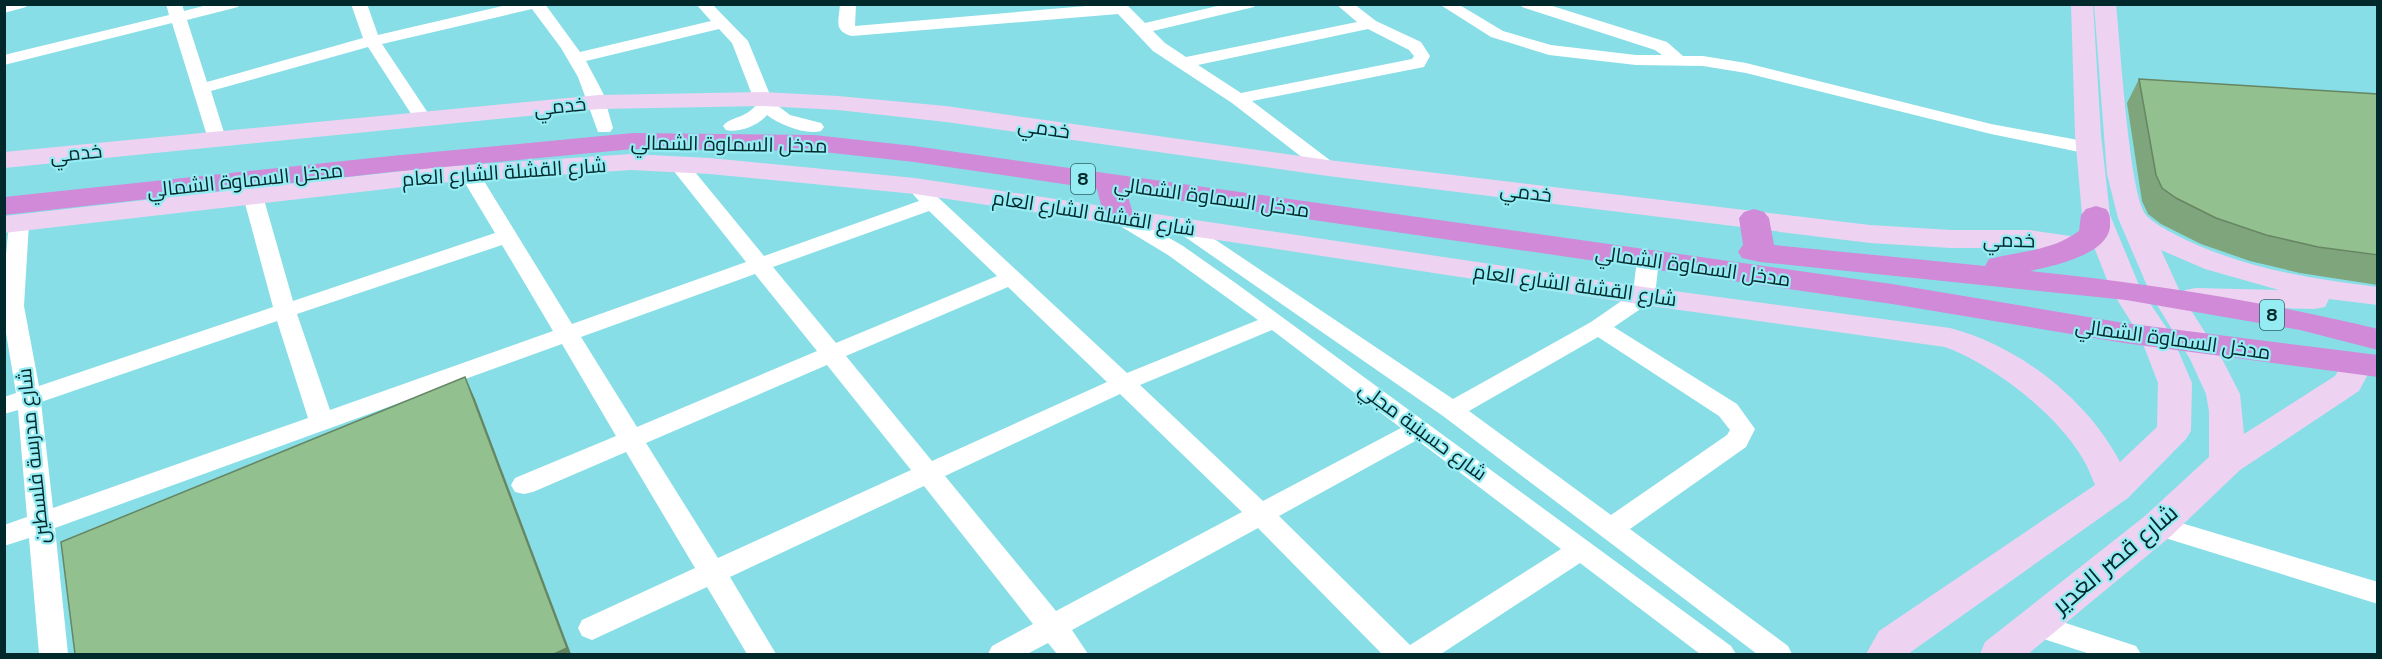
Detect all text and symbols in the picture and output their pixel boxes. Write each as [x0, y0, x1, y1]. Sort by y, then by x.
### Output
street label: خدمي [533, 90, 588, 125]
street label: خدمي [1016, 111, 1072, 147]
street label: مدخل السماوة الشمالي [630, 129, 828, 162]
street label: خدمي [49, 137, 104, 172]
street label: شارع القشلة الشارع العام [401, 152, 607, 193]
street label: مدخل السماوة الشمالي [146, 157, 345, 206]
road number: 8 [1071, 164, 1095, 194]
street label: مدخل السماوة الشمالي [1112, 170, 1311, 227]
street label: خدمي [1498, 176, 1554, 211]
street label: شارع القشلة الشارع العام [991, 184, 1197, 243]
street label: خدمي [1983, 227, 2035, 256]
street label: مدخل السماوة الشمالي [1593, 239, 1792, 296]
street label: شارع القشلة الشارع العام [1472, 258, 1678, 313]
road number: 8 [2260, 300, 2284, 330]
street label: مدخل السماوة الشمالي [2073, 312, 2272, 369]
street label: شارع مدرسة فلسطين [11, 367, 56, 545]
street label: شارع حسينية مجلي [1352, 376, 1492, 489]
street label: شارع قصر الغدير [2044, 497, 2185, 622]

